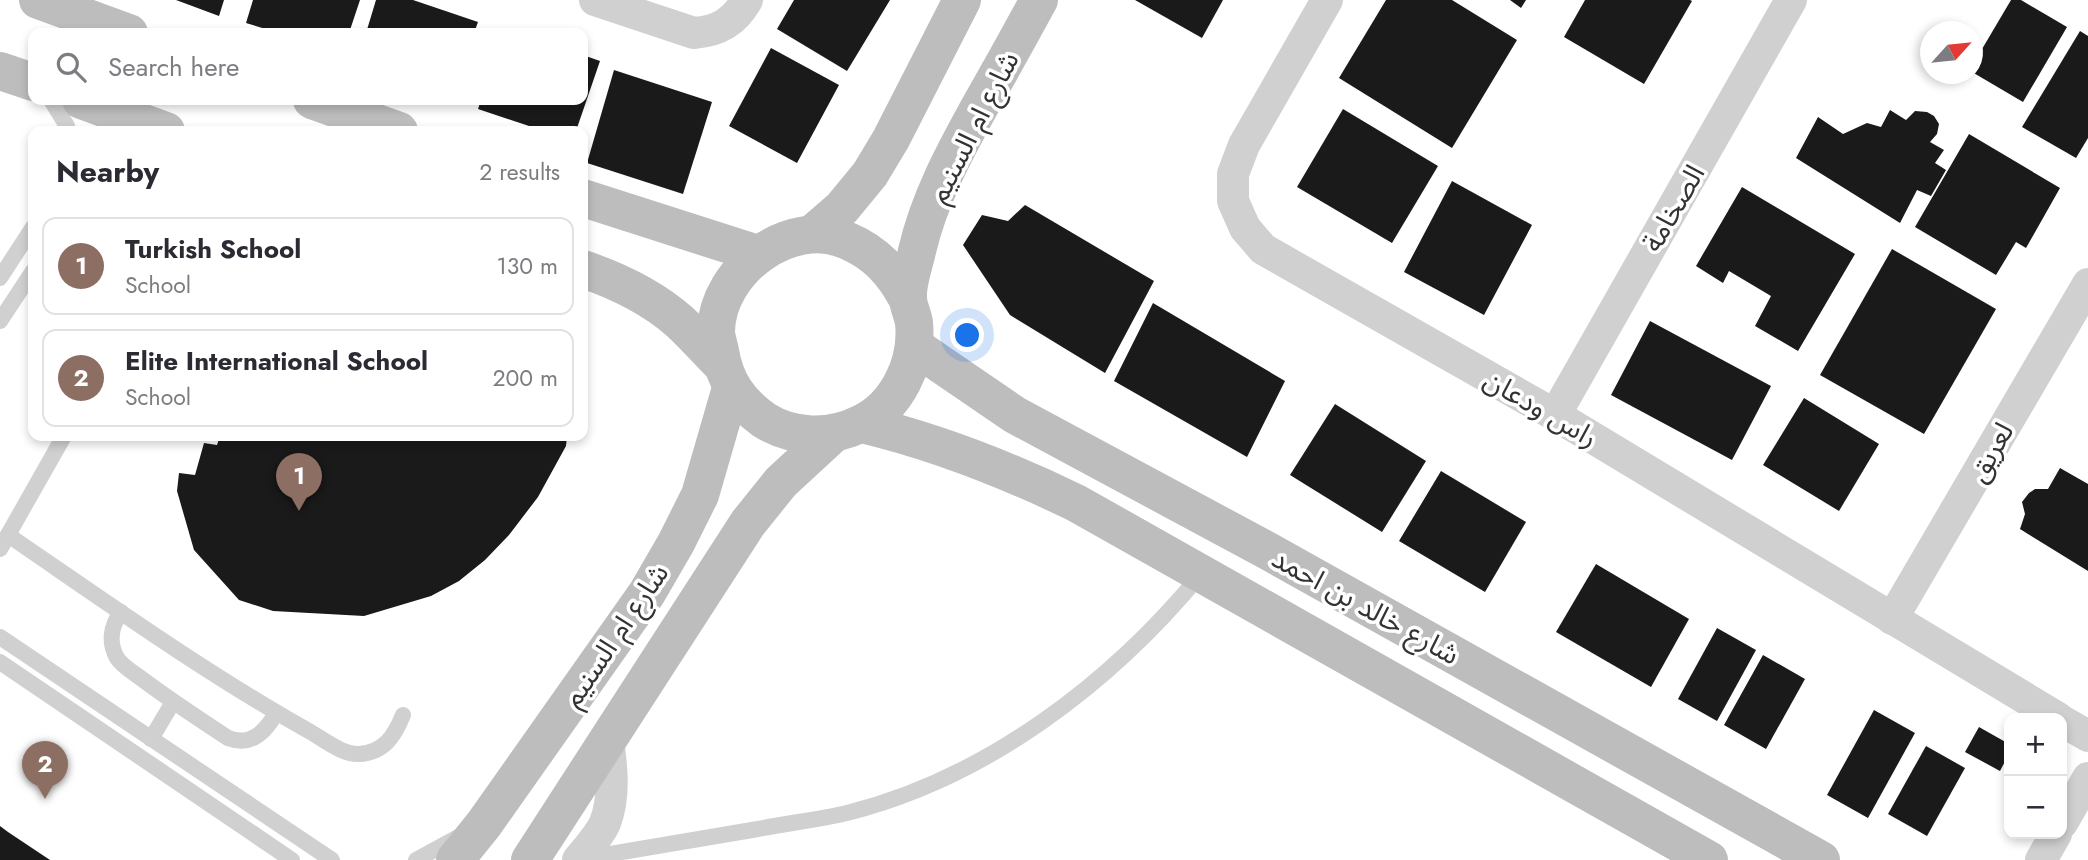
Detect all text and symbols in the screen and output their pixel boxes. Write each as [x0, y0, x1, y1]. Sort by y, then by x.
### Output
north arrow [1920, 21, 1983, 84]
search box [28, 28, 588, 105]
street label: شارع ام السنيم [918, 44, 1030, 211]
icon: search [52, 48, 90, 86]
text: Search here [108, 48, 240, 86]
text: Nearby [56, 150, 159, 193]
text: 2 results [479, 155, 560, 189]
street label: الصخامة [1632, 157, 1715, 260]
text: Turkish School [125, 230, 301, 268]
text: 1 [75, 249, 87, 283]
text: 130 m [496, 249, 558, 283]
text: School [125, 268, 191, 302]
your location [950, 318, 984, 352]
text: Elite International School [125, 342, 428, 380]
street label: راس ودعان [1476, 359, 1605, 458]
text: 2 [73, 361, 89, 395]
text: 200 m [492, 361, 558, 395]
text: School [125, 380, 191, 414]
street label: لعريق [1957, 415, 2024, 490]
pin: 1 [276, 453, 322, 511]
street label: شارع خالد بن احمد [1265, 538, 1467, 675]
street label: شارع ام السنيم [552, 555, 679, 716]
map controls [2004, 713, 2067, 839]
button: + [2004, 713, 2067, 776]
pin: 2 [22, 741, 68, 799]
button: − [2004, 776, 2067, 839]

